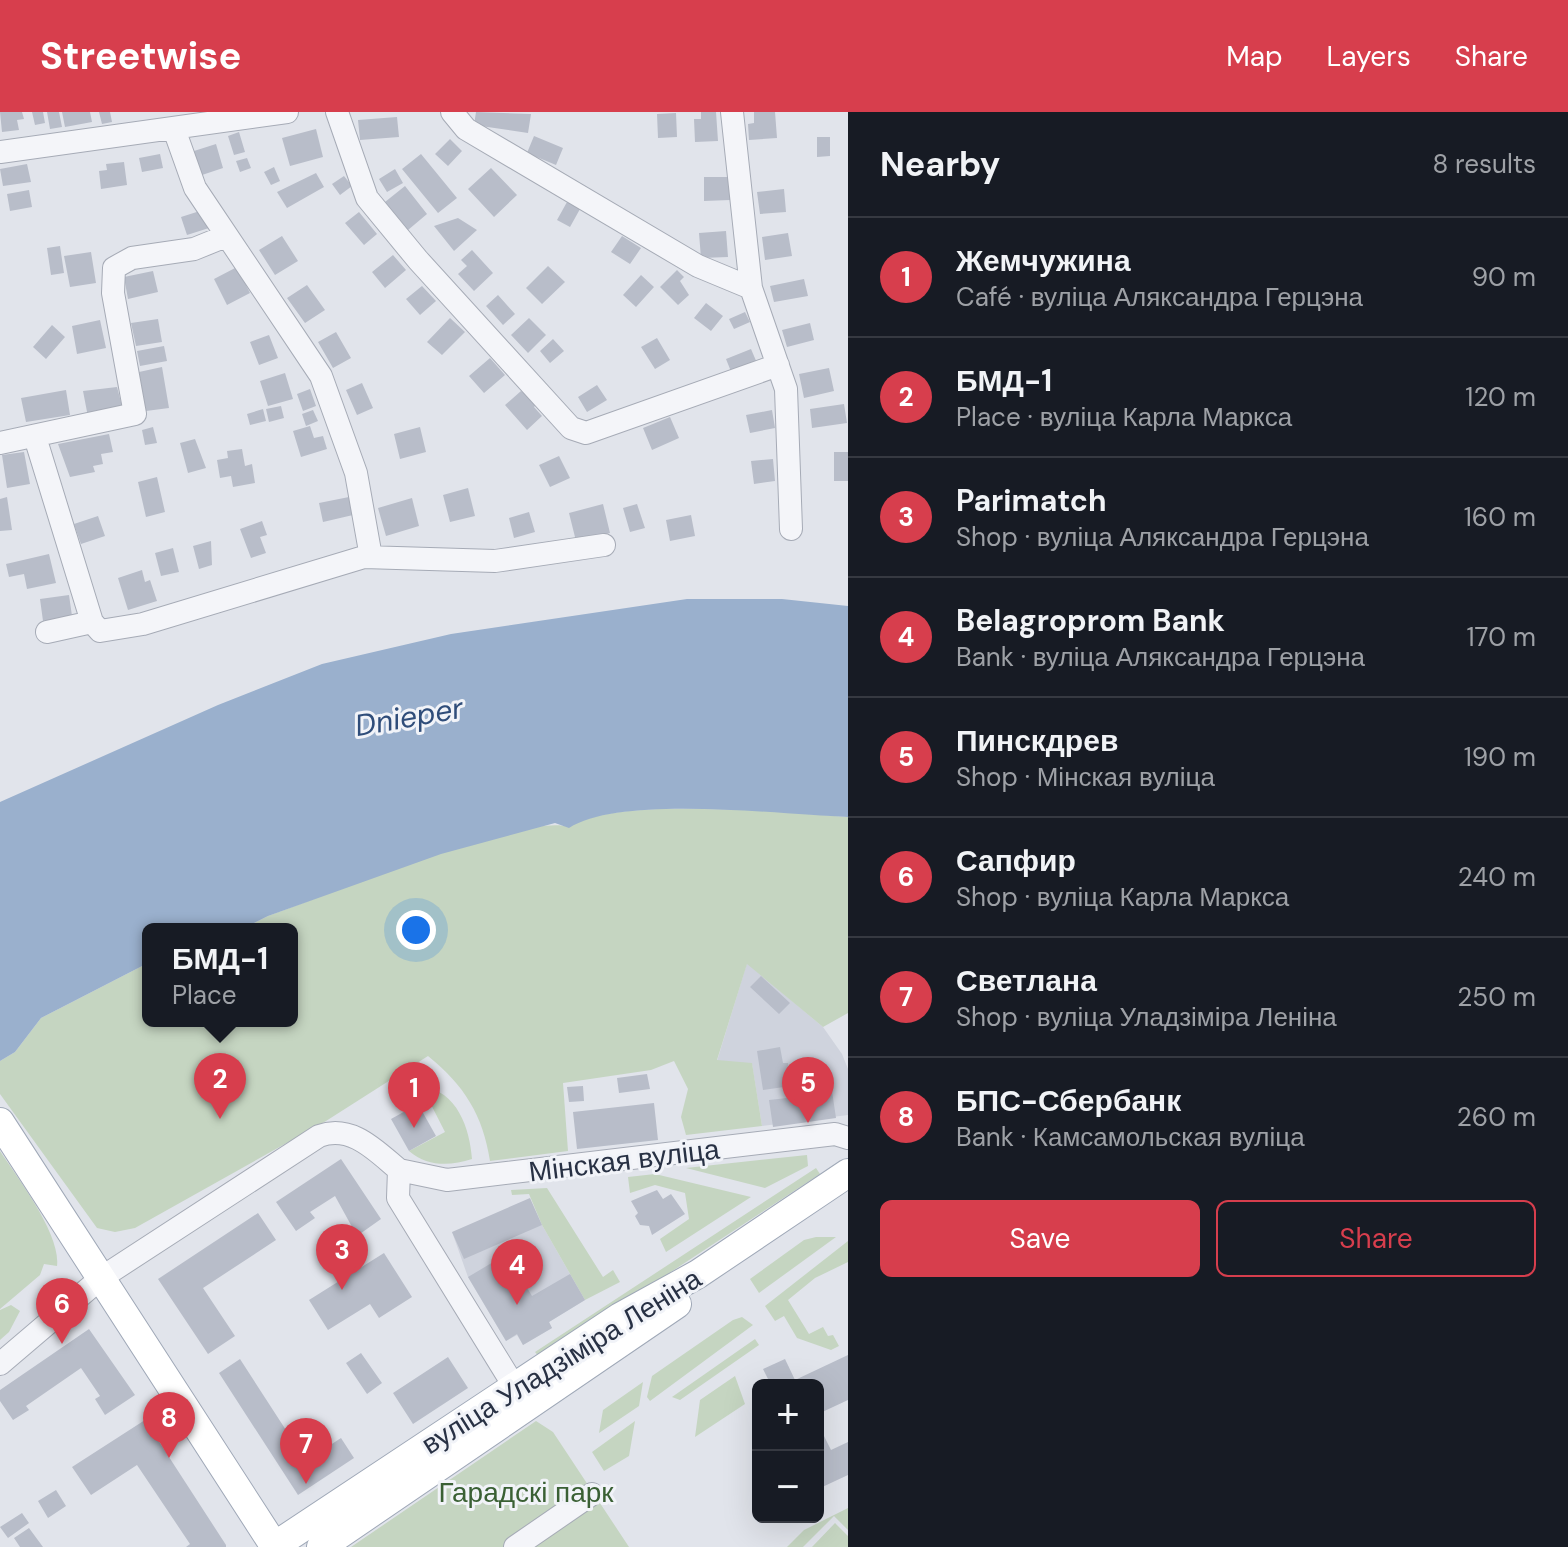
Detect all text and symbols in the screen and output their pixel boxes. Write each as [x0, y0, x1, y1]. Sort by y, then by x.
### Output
text: Streetwise [40, 31, 241, 81]
text: Map [1226, 38, 1283, 75]
text: Layers [1327, 38, 1411, 75]
text: Share [1455, 38, 1528, 75]
text: Nearby [880, 142, 1000, 187]
text: 8 results [1432, 147, 1536, 181]
text: Жемчужина [956, 241, 1131, 280]
text: 1 [901, 260, 911, 294]
text: 90 m [1472, 260, 1536, 294]
text: Café · вуліца Аляксандра Герцэна [956, 280, 1363, 314]
text: БМД-1 [956, 361, 1052, 400]
text: 2 [898, 380, 914, 414]
text: 120 m [1465, 380, 1536, 414]
text: Place · вуліца Карла Маркса [956, 400, 1292, 434]
text: Parimatch [956, 481, 1107, 520]
text: 3 [898, 500, 914, 534]
text: 160 m [1464, 500, 1536, 534]
text: Shop · вуліца Аляксандра Герцэна [956, 520, 1369, 554]
text: Belagroprom Bank [956, 601, 1225, 640]
text: 4 [898, 620, 914, 654]
text: 170 m [1467, 620, 1536, 654]
text: Bank · вуліца Аляксандра Герцэна [956, 640, 1365, 674]
water label: Dnieper [352, 688, 467, 745]
text: Пинскдрев [956, 721, 1118, 760]
text: 5 [898, 740, 914, 774]
text: 190 m [1464, 740, 1536, 774]
text: Shop · Мінская вуліца [956, 760, 1215, 794]
text: Сапфир [956, 841, 1076, 880]
text: 6 [898, 860, 914, 894]
text: 240 m [1458, 860, 1536, 894]
text: Shop · вуліца Карла Маркса [956, 880, 1289, 914]
your location [396, 910, 436, 950]
popup [142, 923, 298, 1027]
text: БМД-1 [172, 939, 268, 978]
text: Светлана [956, 961, 1097, 1000]
text: Place [172, 978, 237, 1012]
text: 7 [899, 980, 913, 1014]
text: 250 m [1457, 980, 1536, 1014]
text: Shop · вуліца Уладзіміра Леніна [956, 1000, 1337, 1034]
pin: 2 [194, 1053, 246, 1119]
pin: 5 [782, 1057, 834, 1123]
pin: 1 [388, 1062, 440, 1128]
text: БПС-Сбербанк [956, 1081, 1181, 1120]
text: 8 [898, 1100, 914, 1134]
text: 260 m [1457, 1100, 1536, 1134]
text: Bank · Камсамольская вуліца [956, 1120, 1305, 1154]
street label: Мінская вуліца [527, 1130, 722, 1191]
button: Save [880, 1200, 1200, 1277]
button: Share [1216, 1200, 1536, 1277]
pin: 3 [316, 1224, 368, 1290]
pin: 4 [491, 1239, 543, 1305]
street label: вуліца Уладзіміра Леніна [414, 1260, 708, 1463]
pin: 6 [36, 1278, 88, 1344]
map controls [752, 1379, 824, 1523]
button: + [752, 1379, 824, 1451]
pin: 8 [143, 1392, 195, 1458]
pin: 7 [280, 1418, 332, 1484]
button: − [752, 1451, 824, 1523]
park label: Гарадскі парк [438, 1474, 614, 1511]

